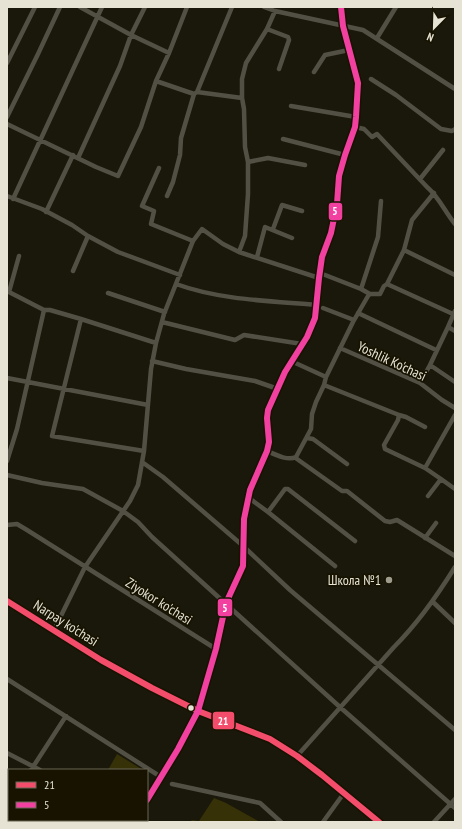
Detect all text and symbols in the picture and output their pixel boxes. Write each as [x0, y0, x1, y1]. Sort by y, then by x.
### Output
north arrow [414, 8, 454, 48]
text: N [425, 30, 436, 45]
line badge: 5 [328, 202, 343, 221]
text: 5 [332, 204, 338, 218]
street label: Yoshlik Ko'chasi [355, 337, 429, 385]
place label: Школа №1 [328, 571, 381, 589]
street label: Ziyokor ko'chasi [122, 573, 196, 629]
marker: Школа №1 [384, 575, 394, 585]
street label: Narpay ko'chasi [30, 596, 102, 650]
line badge: 5 [217, 598, 233, 617]
text: 5 [222, 601, 228, 615]
unlabelled marker [186, 703, 196, 713]
line badge: 21 [212, 711, 235, 730]
text: 21 [218, 714, 228, 728]
legend [8, 769, 148, 821]
text: 21 [44, 777, 55, 792]
text: 5 [44, 797, 49, 812]

